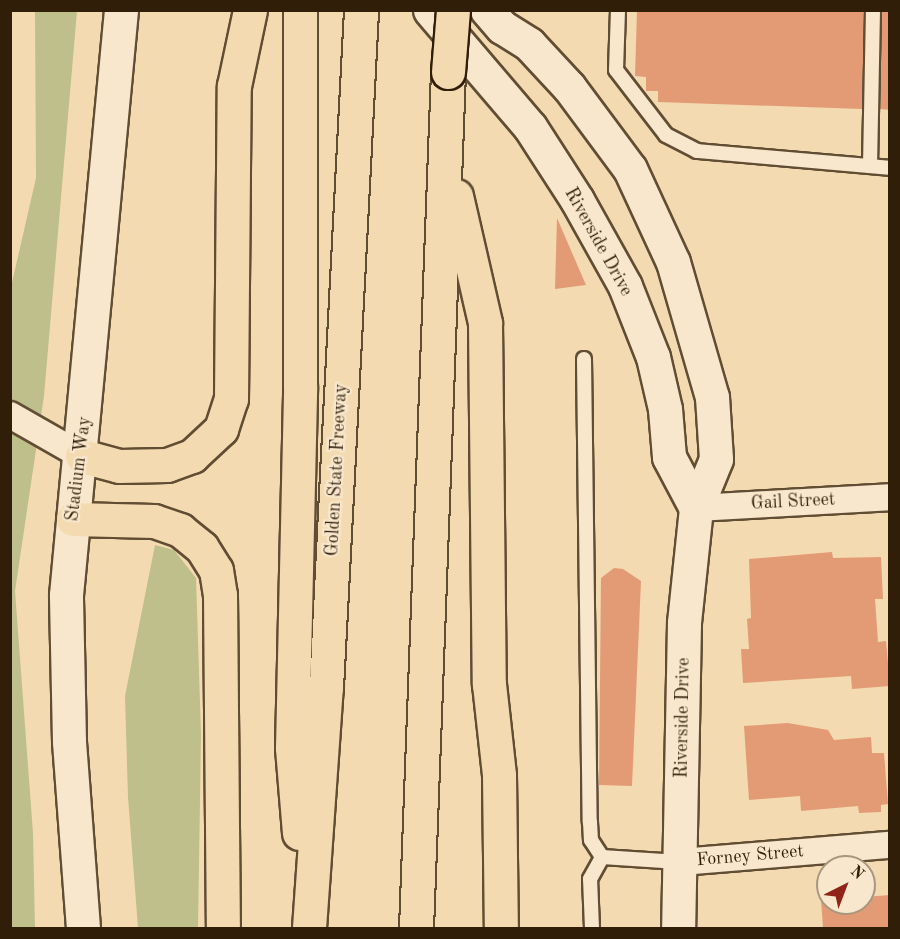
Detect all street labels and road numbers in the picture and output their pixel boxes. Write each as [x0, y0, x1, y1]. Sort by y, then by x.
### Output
street label: Riverside Drive [559, 184, 637, 300]
street label: Golden State Freeway [322, 383, 352, 557]
street label: Stadium Way [62, 415, 96, 523]
street label: Gail Street [750, 489, 836, 515]
street label: Riverside Drive [671, 657, 695, 779]
street label: Forney Street [696, 841, 804, 871]

